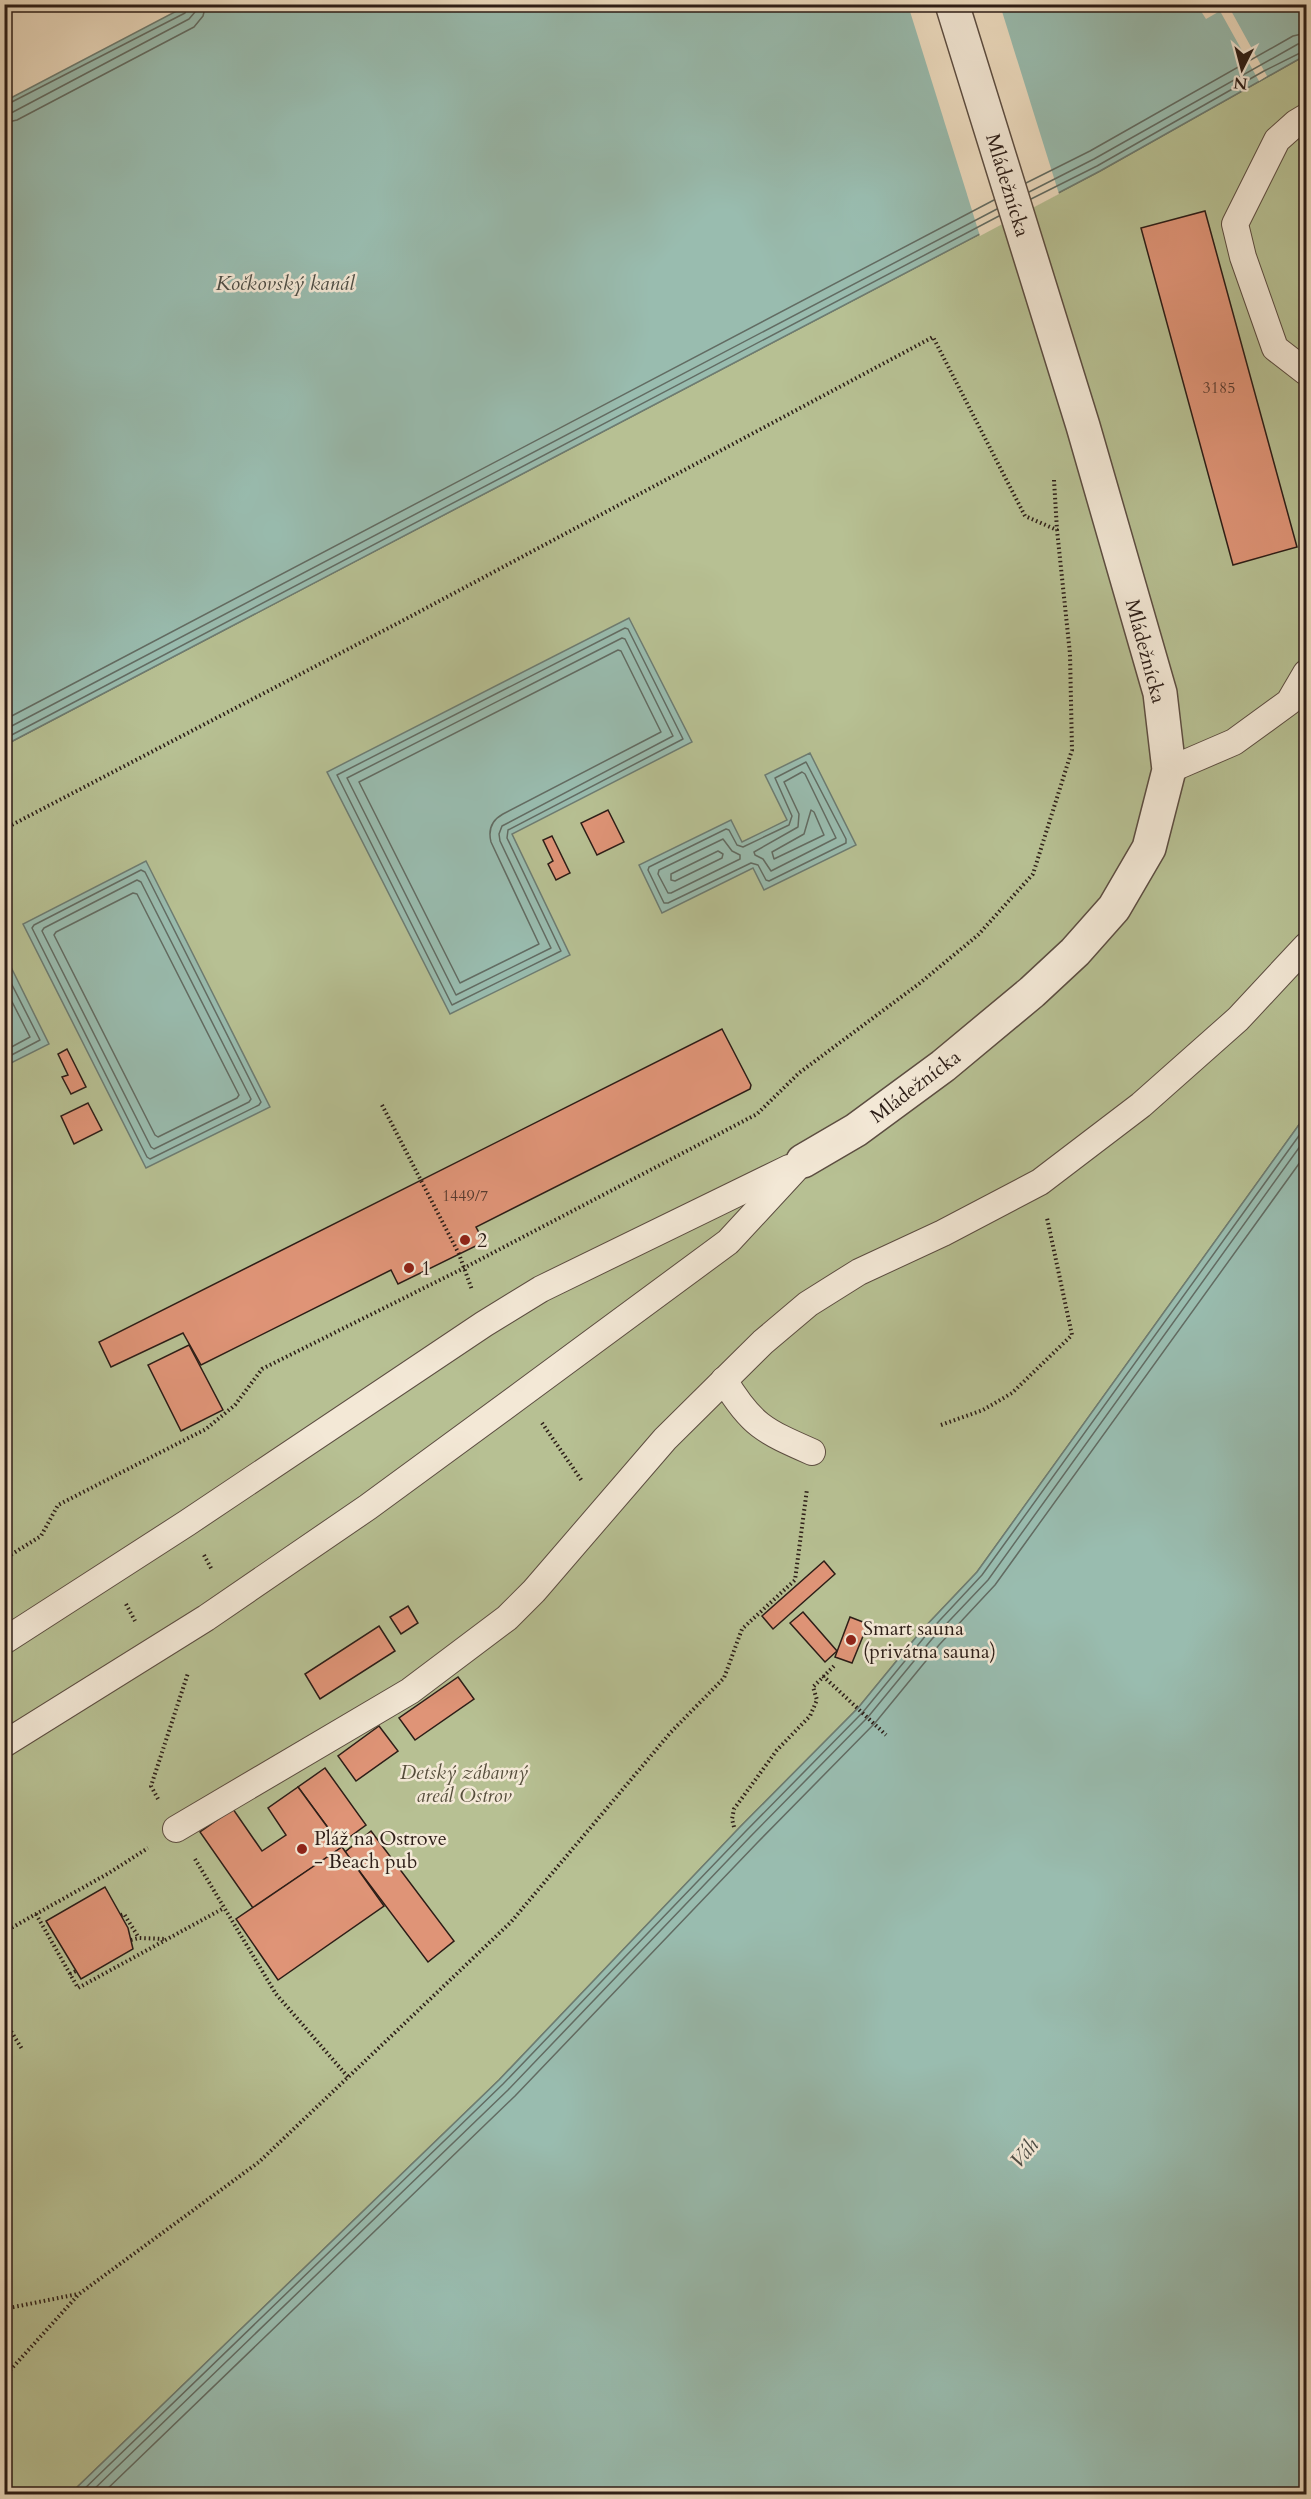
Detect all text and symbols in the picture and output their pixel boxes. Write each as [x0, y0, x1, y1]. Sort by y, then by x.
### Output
north arrow [1212, 39, 1272, 99]
text: N [1232, 71, 1249, 95]
street label: Mládežnícka [979, 130, 1036, 240]
water label: Kočkovský kanál [215, 269, 356, 298]
house number: 3185 [1203, 377, 1235, 399]
street label: Mládežnícka [1119, 596, 1172, 706]
street label: Mládežnícka [865, 1043, 966, 1129]
house number: 1449/7 [442, 1185, 488, 1207]
place label: 2 [477, 1227, 487, 1254]
marker: 2 [458, 1233, 472, 1247]
place label: 1 [421, 1255, 431, 1282]
marker: 1 [402, 1261, 416, 1275]
place label: Smart sauna (privátna sauna) [863, 1615, 996, 1665]
marker: Smart sauna (privátna sauna) [844, 1633, 858, 1647]
park label: Detský zábavný areál Ostrov [400, 1759, 529, 1809]
place label: Pláž na Ostrove - Beach pub [314, 1825, 447, 1875]
marker: Pláž na Ostrove - Beach pub [295, 1842, 309, 1856]
water label: Váh [1003, 2132, 1046, 2175]

